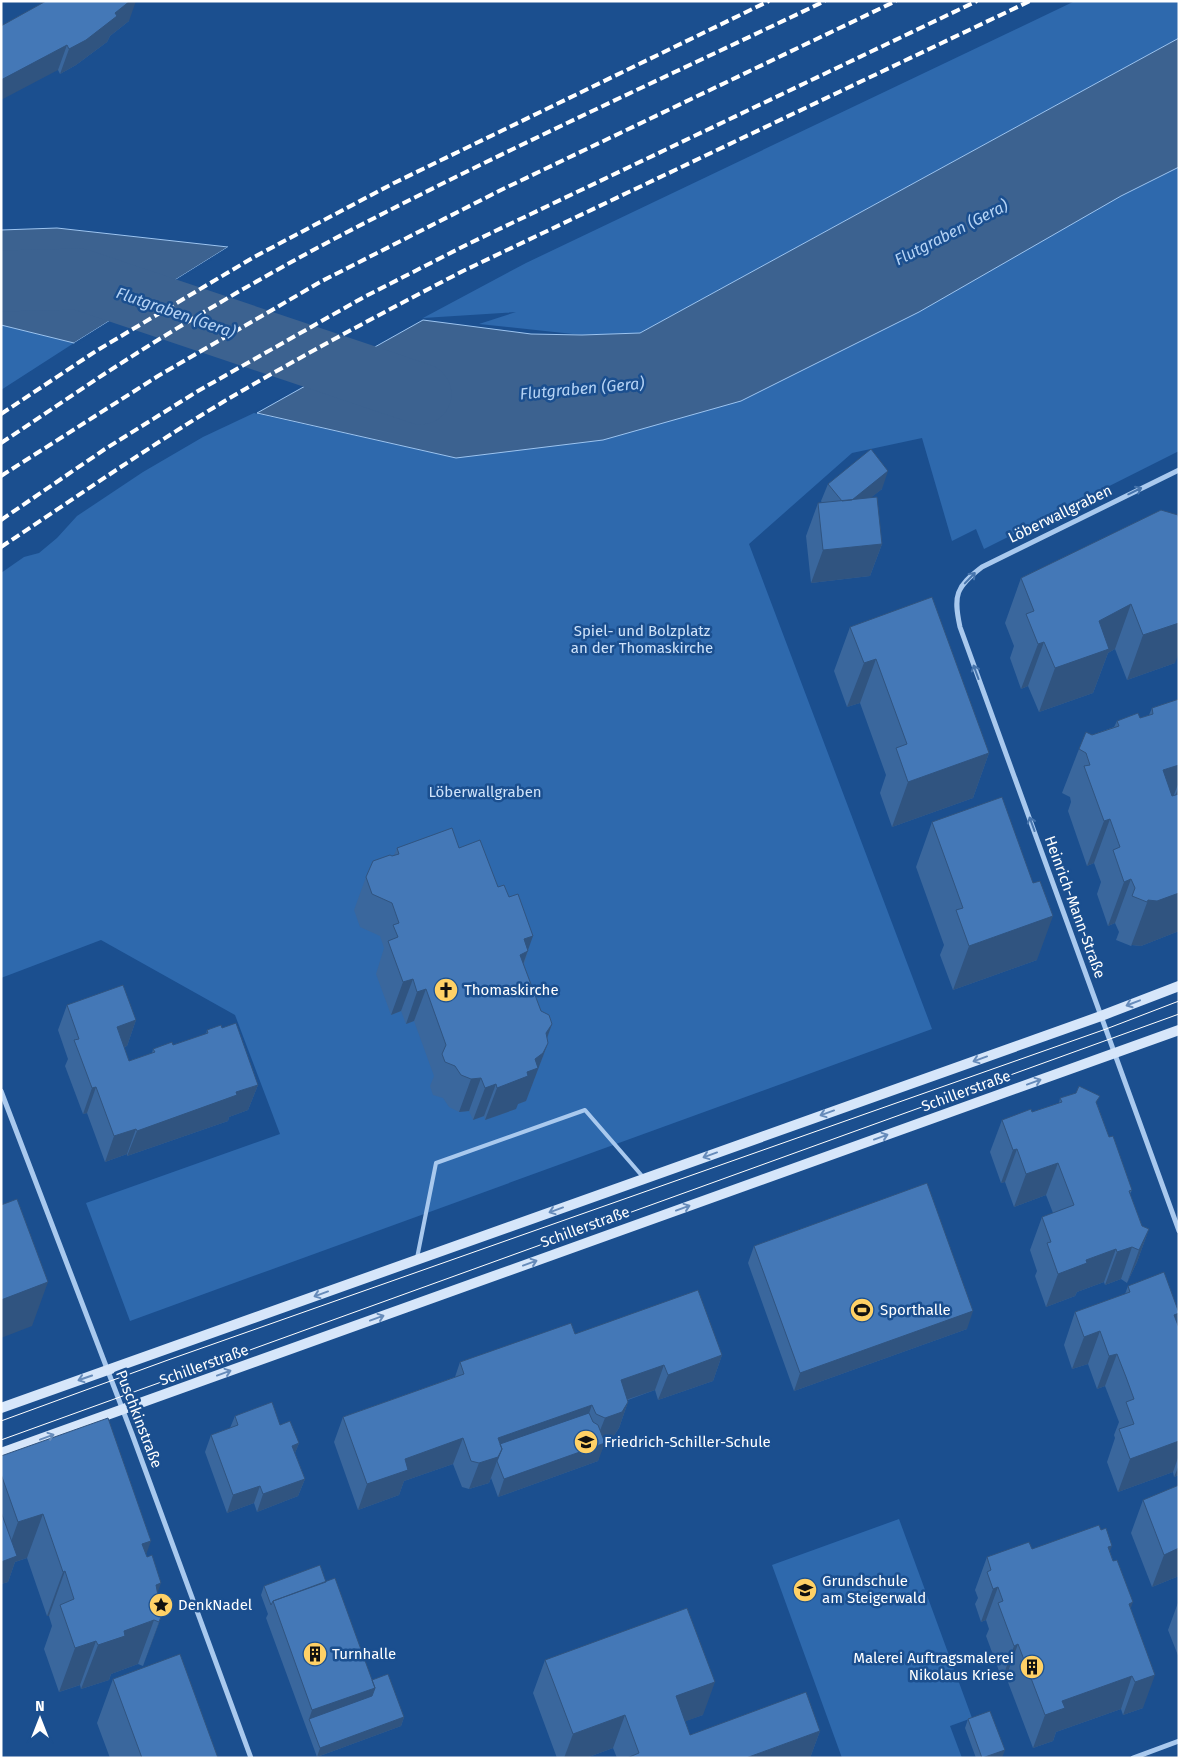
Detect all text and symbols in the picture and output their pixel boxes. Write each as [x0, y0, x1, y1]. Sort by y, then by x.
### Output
water label: Flutgraben (Gera) [891, 196, 1011, 269]
water label: Flutgraben (Gera) [114, 283, 238, 342]
water label: Flutgraben (Gera) [519, 374, 645, 403]
street label: Löberwallgraben [1005, 481, 1115, 547]
one-way arrow [1128, 486, 1143, 496]
one-way arrow [964, 571, 976, 584]
park label: Spiel- und Bolzplatz an der Thomaskirche [571, 622, 713, 657]
one-way arrow [971, 664, 980, 680]
park label: Löberwallgraben [428, 783, 542, 801]
one-way arrow [1027, 817, 1036, 832]
street label: Heinrich-Mann-Straße [1041, 833, 1109, 981]
church icon: Thomaskirche [433, 977, 459, 1003]
place label: Thomaskirche [464, 981, 559, 999]
one-way arrow [1126, 999, 1141, 1009]
one-way arrow [973, 1055, 989, 1064]
street label: Schillerstraße [919, 1067, 1013, 1115]
one-way arrow [1026, 1077, 1042, 1086]
one-way arrow [820, 1109, 836, 1118]
one-way arrow [873, 1132, 889, 1141]
one-way arrow [702, 1151, 718, 1160]
street label: Schillerstraße [538, 1203, 632, 1251]
one-way arrow [675, 1203, 690, 1212]
one-way arrow [549, 1206, 565, 1215]
one-way arrow [522, 1258, 537, 1267]
one-way arrow [314, 1290, 329, 1299]
sports icon: Sporthalle [849, 1297, 875, 1323]
place label: Sporthalle [880, 1301, 951, 1319]
one-way arrow [369, 1313, 384, 1322]
street label: Schillerstraße [157, 1341, 251, 1389]
street label: Puschkinstraße [112, 1367, 166, 1471]
one-way arrow [216, 1368, 232, 1377]
one-way arrow [78, 1374, 93, 1383]
school or university icon: Friedrich-Schiller-Schule [573, 1429, 599, 1455]
one-way arrow [39, 1432, 54, 1441]
place label: Friedrich-Schiller-Schule [604, 1433, 771, 1451]
place label: Grundschule am Steigerwald [822, 1572, 926, 1607]
school or university icon: Grundschule am Steigerwald [792, 1577, 818, 1603]
place icon: DenkNadel [148, 1592, 174, 1618]
place label: DenkNadel [178, 1596, 253, 1614]
building icon: Turnhalle [302, 1641, 328, 1667]
place label: Turnhalle [332, 1645, 396, 1663]
place label: Malerei Auftragsmalerei Nikolaus Kriese [853, 1649, 1014, 1684]
building icon: Malerei Auftragsmalerei Nikolaus Kriese [1019, 1654, 1045, 1680]
north arrow [15, 1694, 65, 1744]
text: N [35, 1698, 45, 1715]

